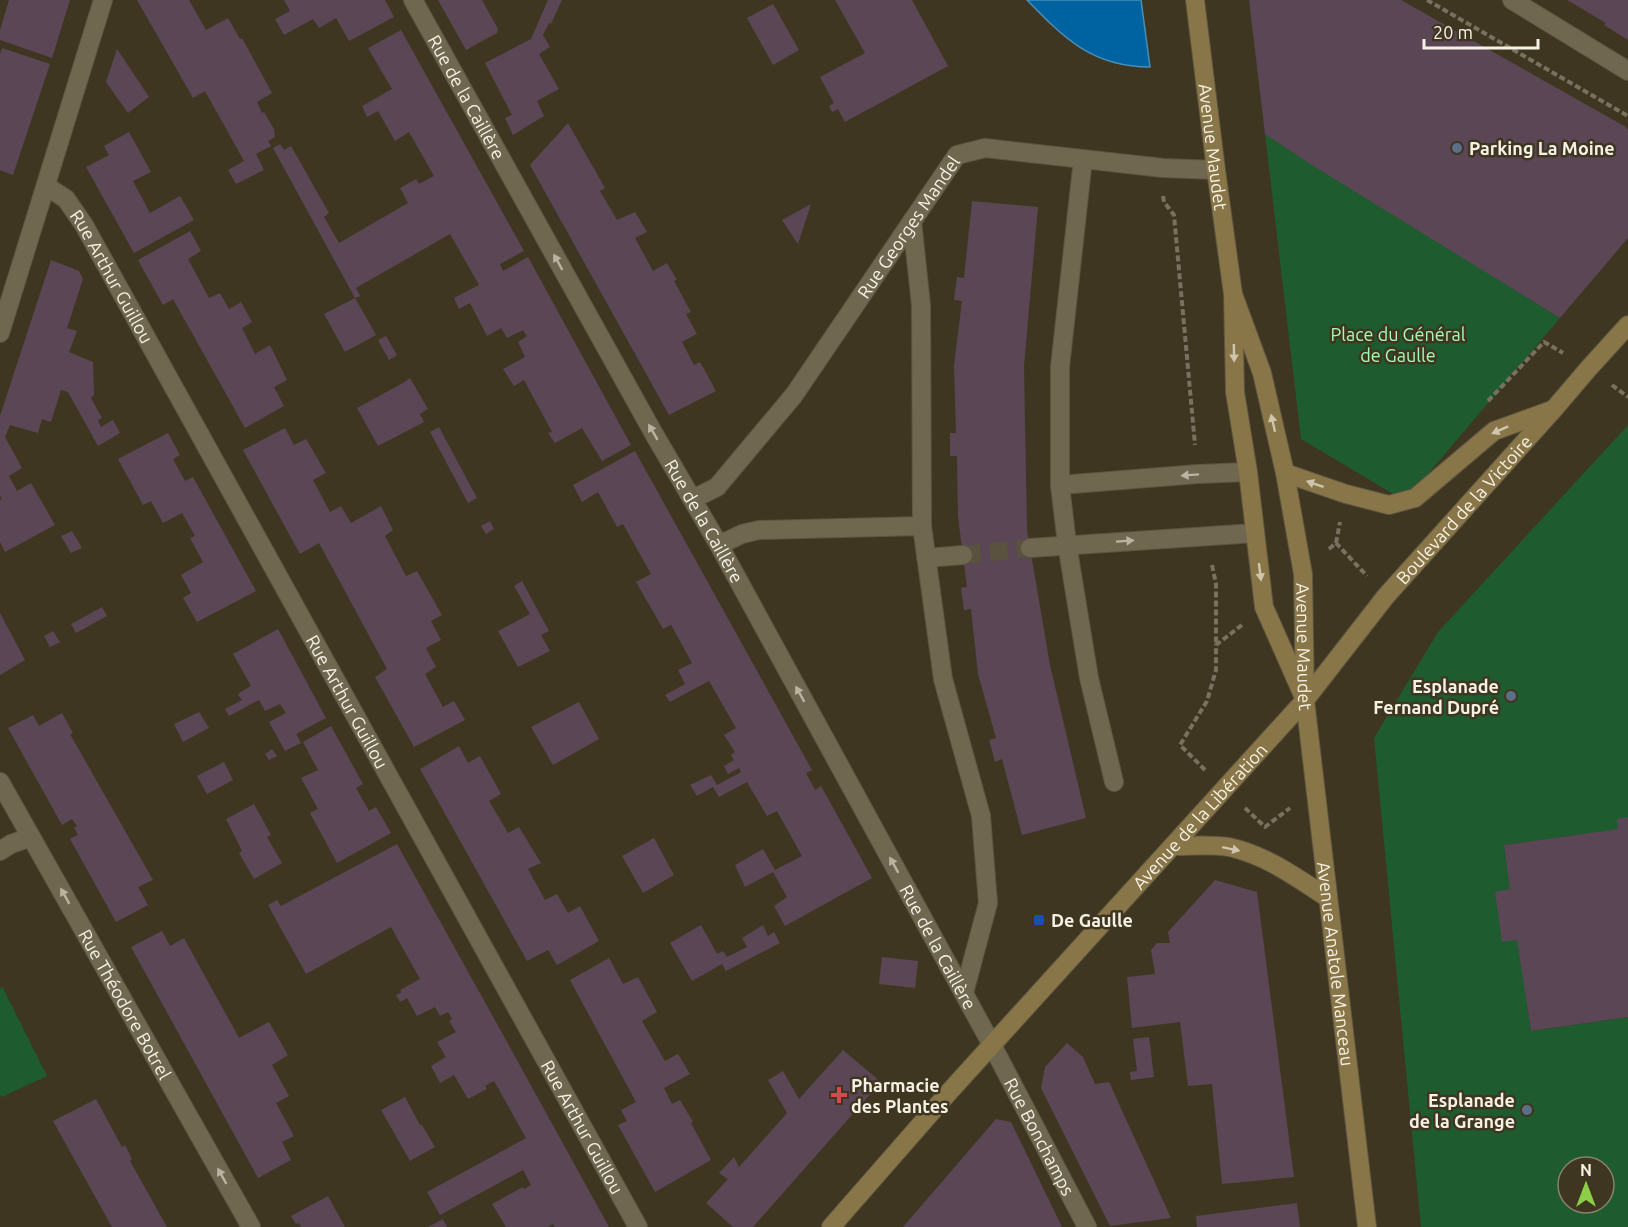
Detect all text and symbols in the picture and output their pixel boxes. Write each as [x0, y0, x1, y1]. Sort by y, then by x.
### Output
scale bar [1424, 12, 1538, 50]
text: 20 m [1433, 22, 1473, 42]
street label: Rue de la Caillère [424, 31, 509, 163]
street label: Avenue Maudet [1195, 82, 1231, 211]
place label: Parking La Moine [1469, 138, 1615, 158]
marker: Parking La Moine [1450, 141, 1464, 155]
street label: Rue Georges Mandel [853, 152, 964, 302]
street label: Rue Arthur Guillou [67, 206, 157, 346]
one-way arrow [553, 254, 564, 270]
park label: Place du Général de Gaulle [1331, 324, 1466, 365]
one-way arrow [1229, 343, 1239, 362]
one-way arrow [1268, 414, 1278, 432]
one-way arrow [648, 424, 659, 440]
one-way arrow [1491, 425, 1508, 434]
street label: Boulevard de la Victoire [1392, 431, 1536, 588]
street label: Rue de la Caillère [661, 456, 748, 586]
one-way arrow [1181, 470, 1200, 479]
one-way arrow [1306, 478, 1324, 488]
one-way arrow [1115, 536, 1134, 545]
one-way arrow [1255, 563, 1264, 582]
street label: Avenue Maudet [1293, 583, 1316, 711]
street label: Rue Arthur Guillou [303, 631, 392, 772]
place label: Esplanade Fernand Dupré [1373, 676, 1499, 717]
one-way arrow [795, 685, 805, 702]
marker: Esplanade Fernand Dupré [1504, 689, 1518, 703]
street label: Avenue de la Libération [1128, 739, 1271, 893]
one-way arrow [1222, 845, 1241, 854]
one-way arrow [889, 856, 899, 873]
street label: Avenue Anatole Manceau [1314, 861, 1358, 1067]
street label: Rue de la Caillère [896, 881, 981, 1013]
one-way arrow [60, 888, 70, 905]
place label: De Gaulle [1051, 910, 1133, 930]
marker: De Gaulle [1032, 913, 1046, 927]
street label: Rue Théodore Botrel [75, 926, 176, 1083]
street label: Rue Arthur Guillou [538, 1057, 628, 1197]
street label: Rue Bonchamps [1001, 1074, 1079, 1199]
place label: Pharmacie des Plantes [851, 1075, 949, 1116]
marker: Pharmacie des Plantes [832, 1088, 846, 1102]
place label: Esplanade de la Grange [1409, 1090, 1515, 1131]
marker: Esplanade de la Grange [1520, 1103, 1534, 1117]
north arrow [1556, 1155, 1616, 1215]
text: N [1580, 1161, 1592, 1179]
one-way arrow [217, 1167, 227, 1184]

